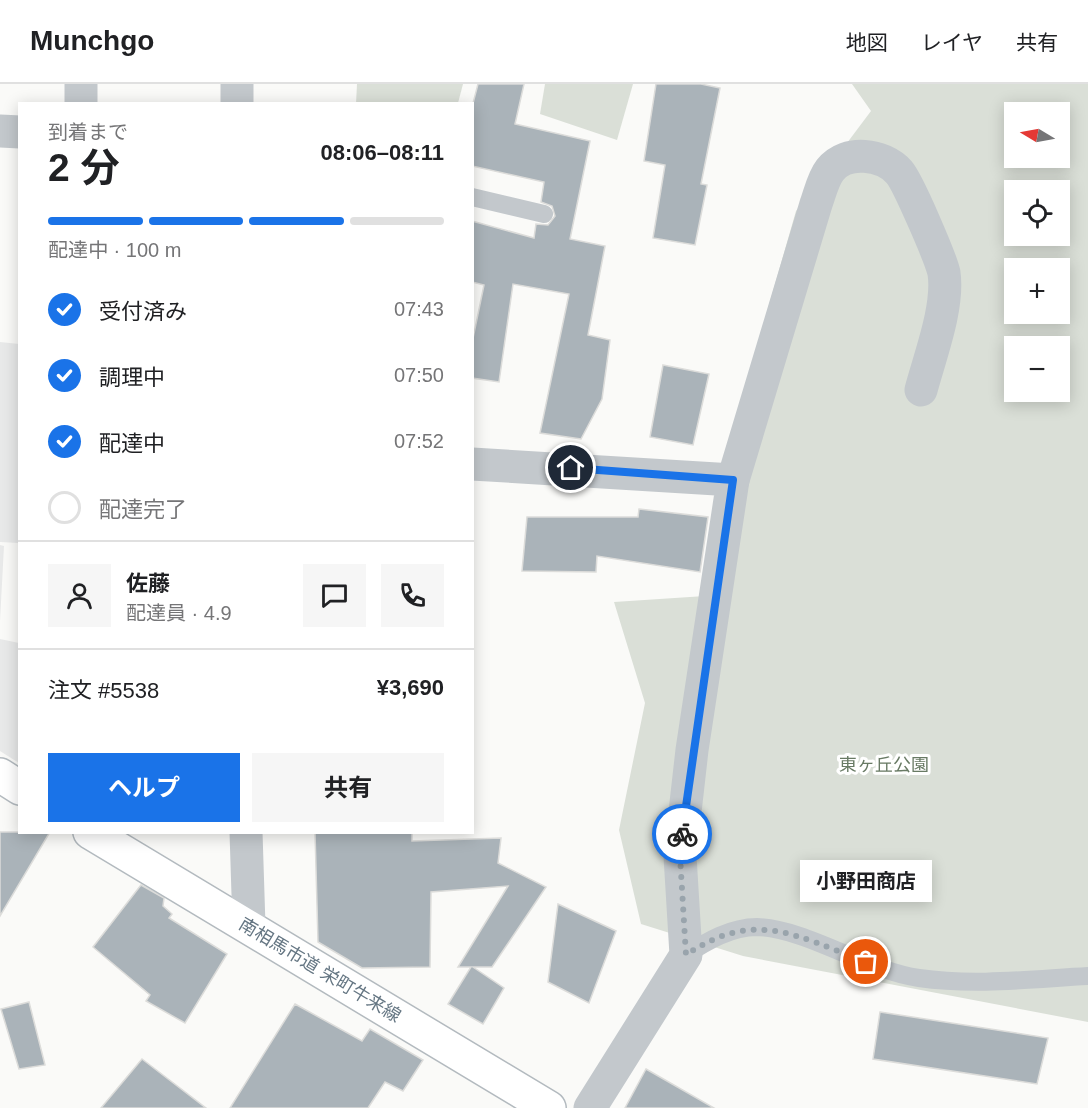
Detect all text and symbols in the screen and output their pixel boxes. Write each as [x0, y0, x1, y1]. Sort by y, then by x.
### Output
text: Munchgo [30, 25, 154, 56]
text: 地図 [846, 31, 888, 54]
text: レイヤ [921, 31, 983, 54]
text: 共有 [1016, 31, 1058, 54]
north arrow [1004, 102, 1070, 168]
map controls [1004, 102, 1070, 402]
text: 到着まで [48, 121, 128, 143]
text: 08:06–08:11 [320, 140, 444, 165]
text: 2 分 [48, 146, 120, 189]
button: locate [1004, 180, 1070, 246]
text: 配達中 · 100 m [48, 239, 181, 261]
button: + [1004, 258, 1070, 324]
icon: check [48, 293, 81, 326]
text: 07:43 [394, 298, 444, 320]
text: 受付済み [99, 299, 187, 324]
button: − [1004, 336, 1070, 402]
icon: check [48, 359, 81, 392]
text: 07:50 [394, 364, 444, 386]
text: 調理中 [99, 365, 165, 390]
icon: check [48, 425, 81, 458]
text: 07:52 [394, 430, 444, 452]
text: 配達中 [99, 431, 165, 456]
pin [545, 442, 596, 493]
icon: home [554, 451, 587, 484]
text: 配達完了 [99, 497, 187, 522]
button: person [48, 564, 111, 627]
button: chat [303, 564, 366, 627]
button: phone [381, 564, 444, 627]
text: 佐藤 [126, 571, 170, 596]
text: 配達員 · 4.9 [126, 602, 232, 624]
text: ¥3,690 [377, 675, 444, 700]
text: 注文 #5538 [48, 678, 159, 703]
button: ヘルプ [48, 753, 240, 822]
button: 共有 [252, 753, 444, 822]
park label: 東ヶ丘公園 [839, 755, 929, 775]
courier [652, 804, 712, 864]
icon: bike [666, 818, 699, 851]
callout: 小野田商店 [800, 860, 932, 902]
text: 小野田商店 [816, 870, 916, 892]
street label: 南相馬市道 栄町牛来線 [236, 914, 404, 1026]
pin [840, 936, 891, 987]
icon: bag [849, 945, 882, 978]

